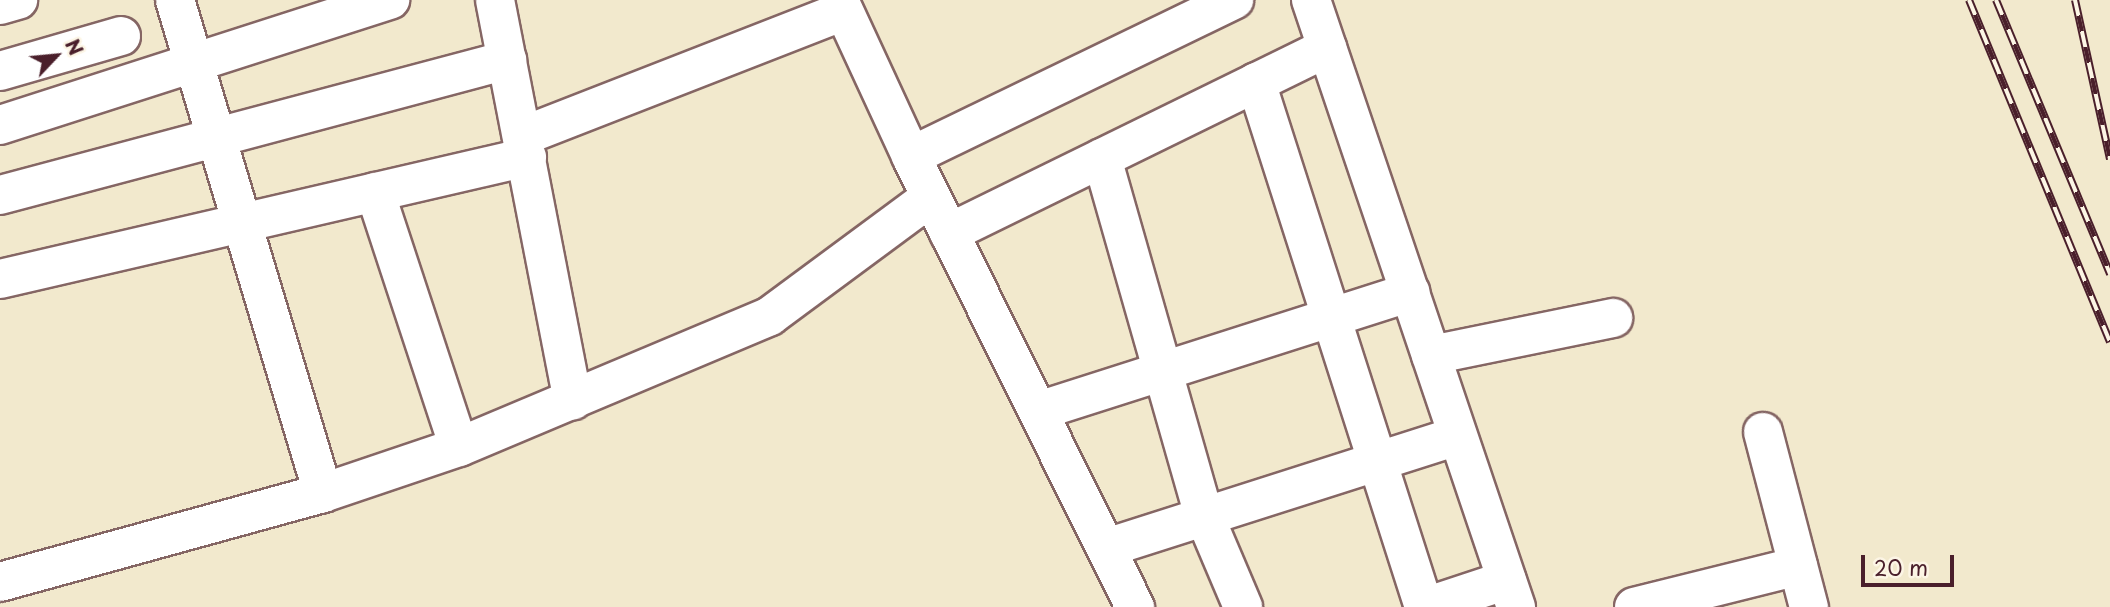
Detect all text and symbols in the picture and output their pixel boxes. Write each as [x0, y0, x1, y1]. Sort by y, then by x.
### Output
north arrow [21, 21, 91, 91]
text: N [59, 34, 91, 60]
scale bar [1865, 540, 1958, 584]
text: 20 m [1874, 551, 1928, 583]

